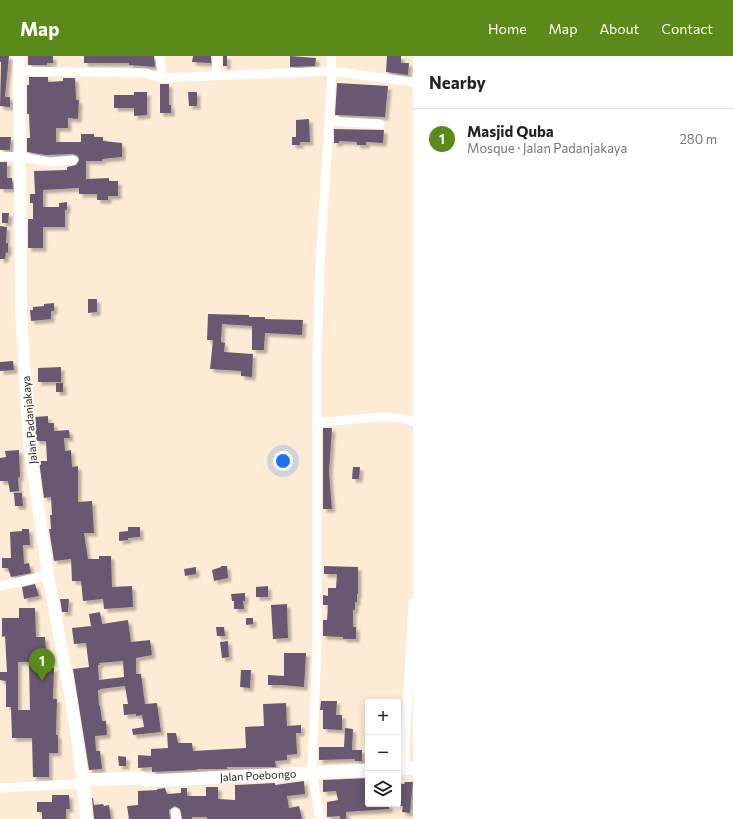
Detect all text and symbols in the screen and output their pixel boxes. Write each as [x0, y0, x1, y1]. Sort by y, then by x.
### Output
text: Map [20, 17, 59, 40]
text: Home [488, 20, 527, 37]
text: Map [549, 20, 577, 37]
text: About [599, 20, 639, 37]
text: Contact [661, 20, 713, 37]
text: Nearby [429, 72, 486, 93]
text: Masjid Quba [467, 122, 554, 140]
text: 1 [439, 131, 445, 147]
text: 280 m [680, 131, 717, 147]
text: Mosque · Jalan Padanjakaya [467, 140, 627, 156]
street label: Jalan Padanjakaya [19, 375, 40, 465]
your location [273, 451, 293, 471]
pin: 1 [29, 648, 55, 681]
map controls [365, 699, 401, 807]
button: + [365, 699, 401, 735]
button: − [365, 735, 401, 771]
street label: Jalan Poebongo [219, 766, 297, 784]
button: layers [365, 771, 401, 807]

